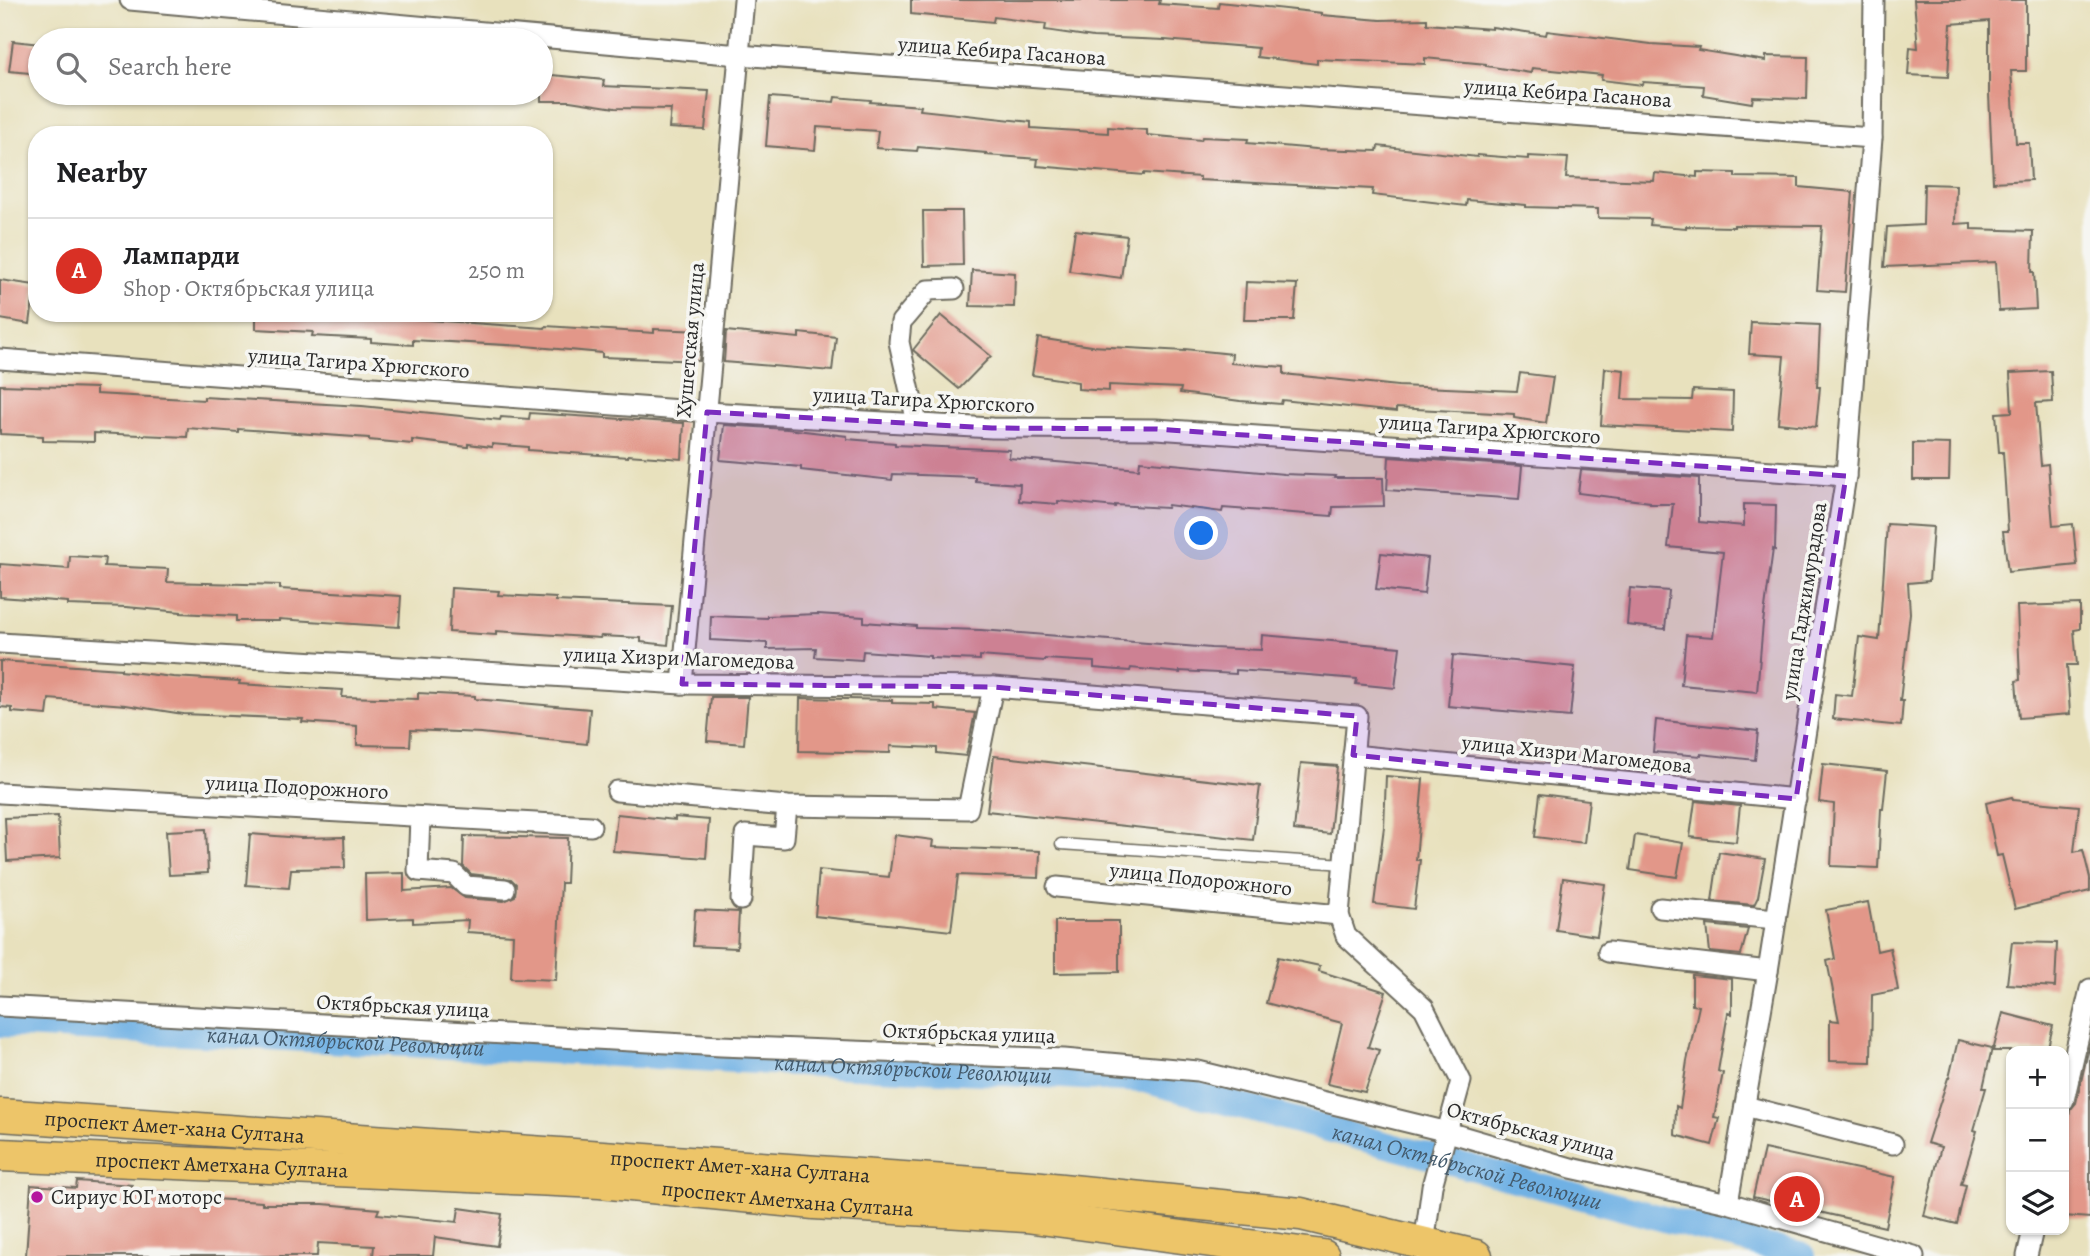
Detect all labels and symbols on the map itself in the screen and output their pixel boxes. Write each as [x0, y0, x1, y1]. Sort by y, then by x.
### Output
street label: улица Кебира Гасанова [896, 30, 1107, 72]
street label: улица Кебира Гасанова [1462, 72, 1673, 114]
street label: Хушетская улица [669, 261, 711, 419]
street label: улица Тагира Хрюгского [246, 341, 471, 385]
street label: улица Тагира Хрюгского [811, 380, 1036, 420]
street label: улица Тагира Хрюгского [1377, 407, 1602, 451]
street label: улица Гаджимурадова [1774, 500, 1834, 703]
your location [1184, 516, 1218, 550]
street label: улица Хизри Магомедова [562, 640, 795, 676]
street label: улица Хизри Магомедова [1460, 728, 1694, 780]
street label: улица Подорожного [204, 768, 389, 806]
street label: улица Подорожного [1107, 855, 1294, 902]
street label: Октябрьская улица [316, 987, 491, 1025]
street label: Октябрьская улица [882, 1016, 1056, 1050]
water label: канал Октябрьской Революции [206, 1019, 485, 1064]
water label: канал Октябрьской Революции [773, 1047, 1053, 1091]
street label: Октябрьская улица [1444, 1095, 1619, 1167]
street label: проспект Амет-хана Султана [44, 1104, 306, 1150]
water label: канал Октябрьской Революции [1329, 1116, 1606, 1218]
street label: проспект Амет-хана Султана [609, 1144, 871, 1190]
street label: проспект Аметхана Султана [95, 1145, 349, 1185]
pin: A [1774, 1173, 1820, 1225]
street label: проспект Аметхана Султана [660, 1174, 915, 1223]
place label: Сириус ЮГ моторс [51, 1183, 222, 1211]
marker: Сириус ЮГ моторс [29, 1189, 45, 1205]

